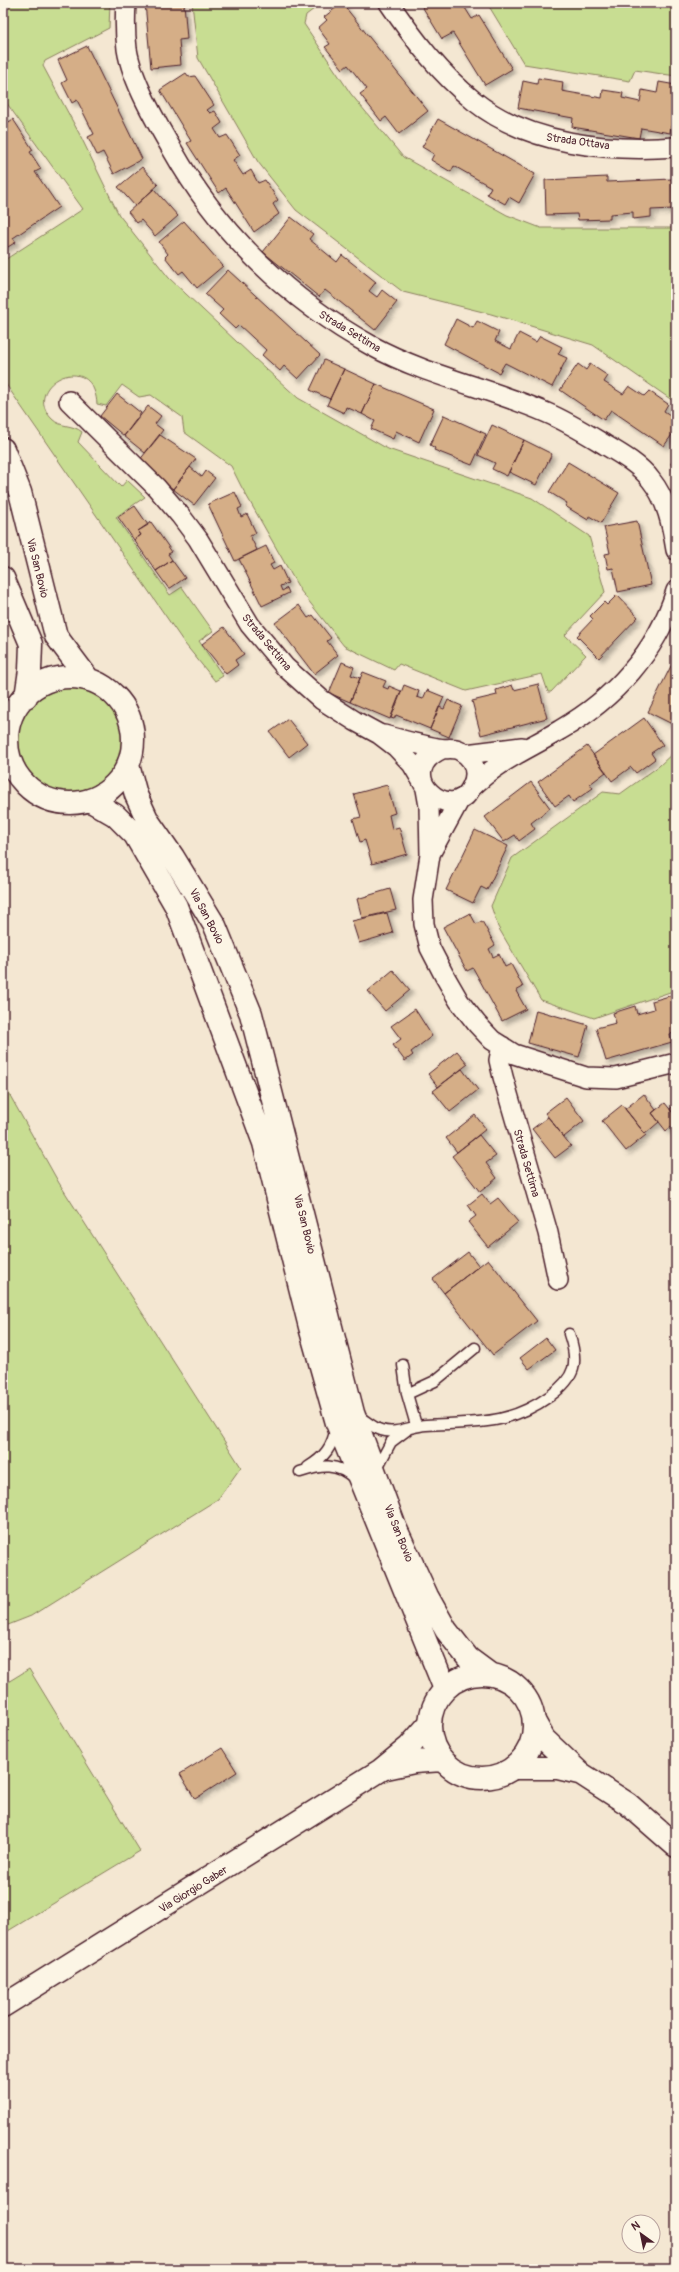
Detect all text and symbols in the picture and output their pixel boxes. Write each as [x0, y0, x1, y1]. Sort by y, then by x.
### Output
street label: Strada Ottava [545, 131, 610, 152]
street label: Strada Settima [316, 308, 383, 355]
street label: Via San Bovio [24, 537, 51, 599]
street label: Strada Settima [239, 611, 294, 673]
street label: Via San Bovio [187, 886, 227, 946]
street label: Strada Settima [511, 1128, 542, 1199]
street label: Via San Bovio [291, 1193, 318, 1255]
street label: Via San Bovio [381, 1503, 416, 1564]
street label: Via Giorgio Gaber [157, 1863, 230, 1916]
north arrow [621, 2214, 661, 2254]
text: N [629, 2218, 643, 2234]

